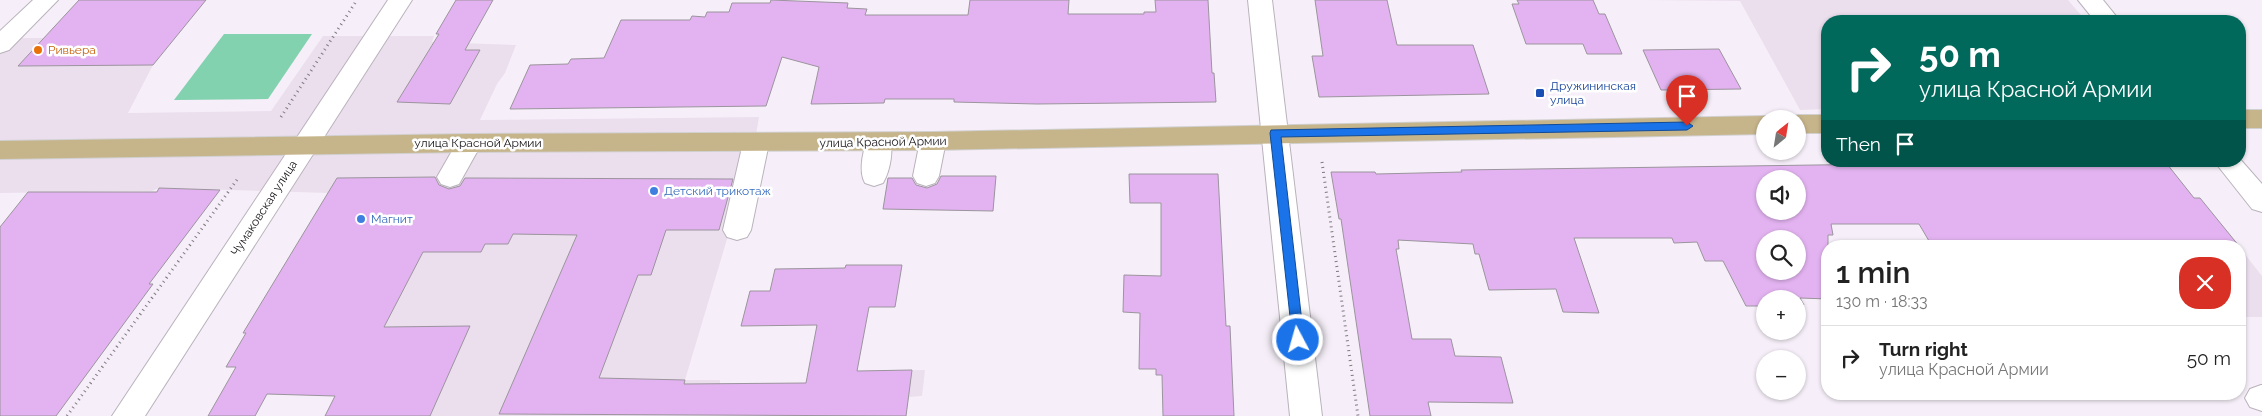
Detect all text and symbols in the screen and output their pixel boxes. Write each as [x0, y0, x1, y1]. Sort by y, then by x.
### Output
text: 50 m [1919, 34, 2001, 75]
icon: right [1836, 35, 1901, 100]
place label: Ривьера [48, 43, 96, 57]
marker: Ривьера [32, 44, 44, 56]
pin [1666, 75, 1708, 126]
text: улица Красной Армии [1919, 76, 2152, 102]
place label: Дружининская улица [1550, 79, 1636, 107]
icon: arrive [1673, 82, 1701, 110]
marker: Дружининская улица [1534, 87, 1546, 99]
north arrow [1756, 110, 1806, 160]
map controls [1756, 110, 1806, 400]
icon: arrive [1891, 130, 1919, 158]
text: Then [1836, 133, 1881, 155]
street label: улица Красной Армии [819, 134, 947, 150]
street label: улица Красной Армии [414, 136, 542, 150]
street label: Чумаковская улица [228, 158, 300, 258]
button: sound [1756, 170, 1806, 220]
place label: Детский трикотаж [664, 184, 771, 198]
marker: Детский трикотаж [648, 185, 660, 197]
place label: Магнит [371, 212, 413, 226]
marker: Магнит [355, 213, 367, 225]
button: search [1756, 230, 1806, 280]
text: 1 min [1836, 255, 1911, 290]
button: close [2179, 257, 2231, 309]
button: + [1756, 290, 1806, 340]
text: 130 m · 18:33 [1836, 292, 1928, 311]
position arrow [1271, 313, 1323, 365]
text: Turn right [1879, 338, 1968, 360]
icon: right [1836, 344, 1864, 372]
text: 50 m [2187, 347, 2231, 369]
button: − [1756, 350, 1806, 400]
text: улица Красной Армии [1879, 360, 2049, 379]

